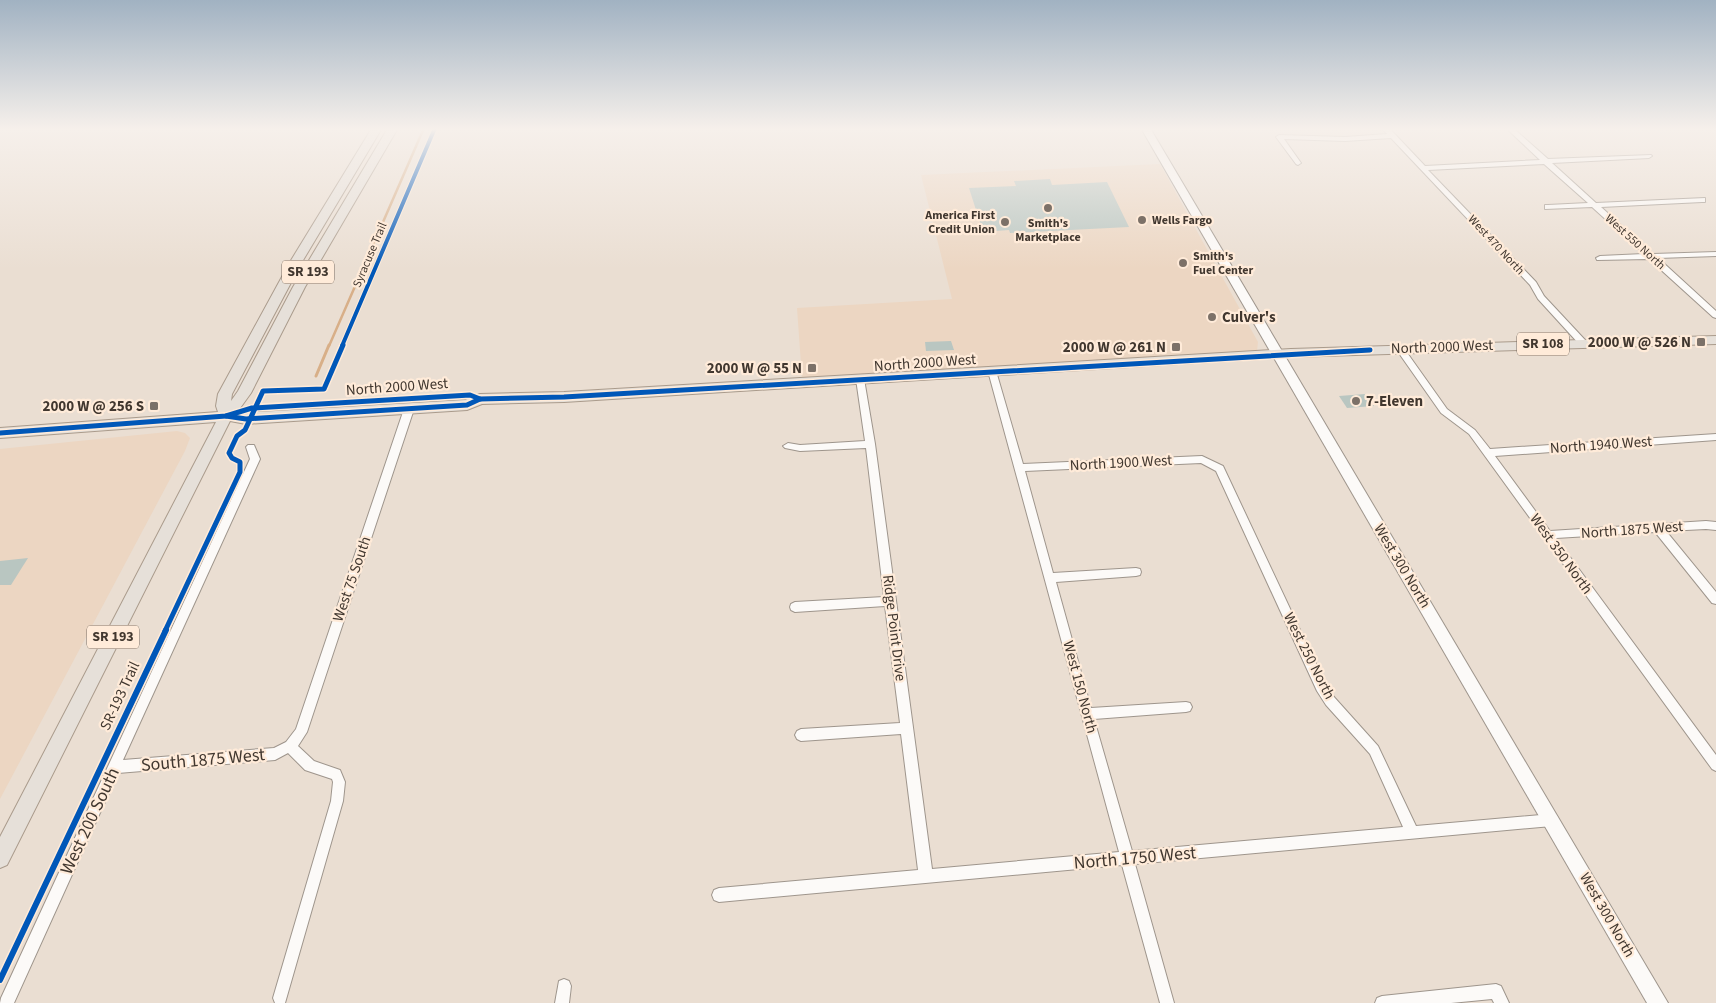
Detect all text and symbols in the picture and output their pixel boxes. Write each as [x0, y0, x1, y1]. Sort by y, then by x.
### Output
marker: Smith's Marketplace [1042, 202, 1054, 214]
place label: America First Credit Union [924, 207, 995, 238]
street label: West 550 North [1601, 210, 1669, 274]
street label: West 470 North [1464, 211, 1528, 279]
place label: Wells Fargo [1152, 212, 1213, 229]
marker: Wells Fargo [1136, 214, 1148, 226]
place label: Smith's Marketplace [1015, 215, 1081, 246]
marker: America First Credit Union [999, 216, 1011, 228]
street label: Syracuse Trail [349, 220, 391, 290]
place label: Smith's Fuel Center [1193, 248, 1254, 279]
marker: Smith's Fuel Center [1177, 257, 1189, 269]
road number: SR 193 [282, 260, 334, 284]
place label: Culver's [1222, 307, 1276, 328]
marker: Culver's [1206, 311, 1218, 323]
road number: SR 108 [1517, 332, 1569, 356]
place label: 2000 W @ 526 N [1588, 332, 1691, 353]
street label: North 2000 West [1390, 335, 1494, 359]
marker: 2000 W @ 526 N [1695, 336, 1707, 348]
place label: 2000 W @ 261 N [1063, 337, 1166, 358]
marker: 2000 W @ 261 N [1170, 341, 1182, 353]
street label: North 2000 West [873, 349, 977, 377]
place label: 2000 W @ 55 N [707, 358, 802, 379]
marker: 2000 W @ 55 N [806, 362, 818, 374]
street label: North 2000 West [345, 373, 449, 401]
place label: 7-Eleven [1366, 391, 1423, 412]
marker: 7-Eleven [1350, 395, 1362, 407]
place label: 2000 W @ 256 S [42, 396, 144, 417]
marker: 2000 W @ 256 S [148, 400, 160, 412]
street label: North 1940 West [1549, 431, 1653, 459]
street label: North 1900 West [1069, 450, 1173, 476]
street label: West 350 North [1525, 509, 1597, 599]
street label: North 1875 West [1580, 516, 1684, 544]
street label: West 300 North [1369, 520, 1435, 612]
street label: West 75 South [328, 534, 376, 624]
street label: Ridge Point Drive [877, 574, 911, 682]
street label: West 250 North [1278, 609, 1340, 703]
road number: SR 193 [87, 626, 139, 649]
street label: West 150 North [1058, 638, 1102, 736]
street label: SR-193 Trail [95, 658, 145, 734]
street label: South 1875 West [140, 742, 266, 778]
street label: West 200 South [54, 763, 126, 879]
street label: North 1750 West [1073, 840, 1197, 876]
street label: West 300 North [1574, 869, 1640, 961]

